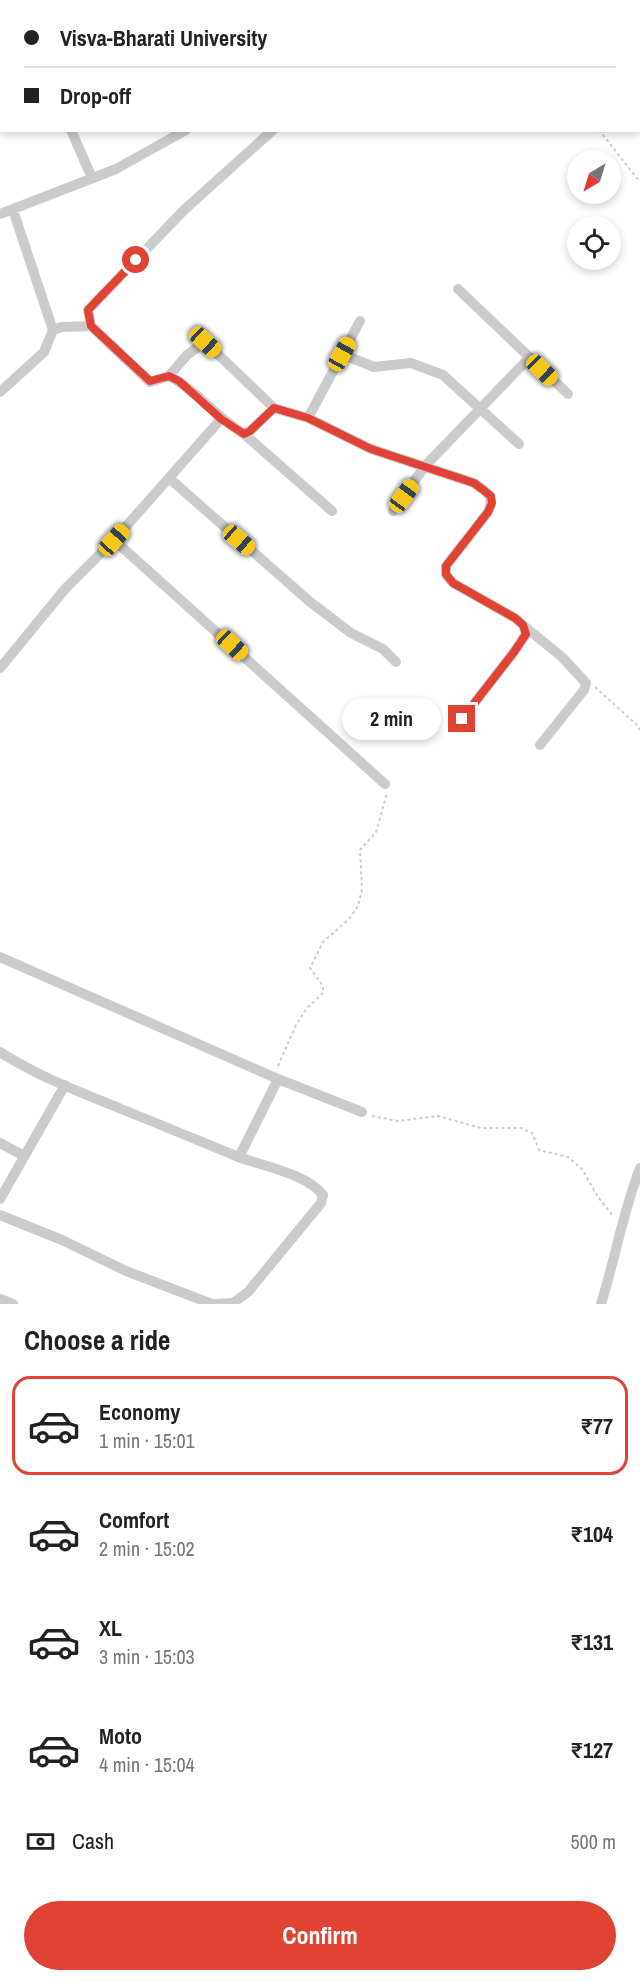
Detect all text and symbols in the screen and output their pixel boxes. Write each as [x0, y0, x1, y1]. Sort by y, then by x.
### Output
text: Visva-Bharati University [60, 23, 267, 53]
text: Drop-off [60, 81, 131, 111]
north arrow [567, 150, 621, 204]
map controls [567, 150, 621, 270]
button: locate [567, 216, 621, 270]
route start [122, 246, 149, 273]
car [186, 323, 224, 361]
car [325, 334, 359, 374]
car [523, 351, 561, 389]
car [386, 476, 422, 516]
car [95, 521, 133, 559]
car [220, 521, 258, 559]
car [213, 626, 251, 664]
callout: 2 min [342, 698, 441, 740]
text: 2 min [370, 705, 413, 732]
route end [448, 705, 475, 732]
text: Choose a ride [24, 1322, 170, 1358]
text: Economy [99, 1397, 180, 1427]
icon: car [27, 1399, 81, 1453]
text: ₹77 [580, 1411, 613, 1441]
text: 1 min · 15:01 [99, 1427, 195, 1454]
text: Comfort [99, 1505, 169, 1535]
icon: car [27, 1507, 81, 1561]
text: ₹104 [570, 1519, 613, 1549]
text: 2 min · 15:02 [99, 1535, 195, 1562]
text: XL [99, 1613, 122, 1643]
icon: car [27, 1615, 81, 1669]
text: ₹131 [570, 1627, 613, 1657]
text: 3 min · 15:03 [99, 1643, 195, 1670]
text: Moto [99, 1721, 142, 1751]
icon: car [27, 1723, 81, 1777]
text: ₹127 [570, 1735, 613, 1765]
text: 4 min · 15:04 [99, 1751, 195, 1778]
icon: cash [24, 1825, 57, 1858]
text: Cash [72, 1826, 114, 1856]
text: 500 m [570, 1828, 616, 1855]
button: Confirm [24, 1901, 616, 1970]

